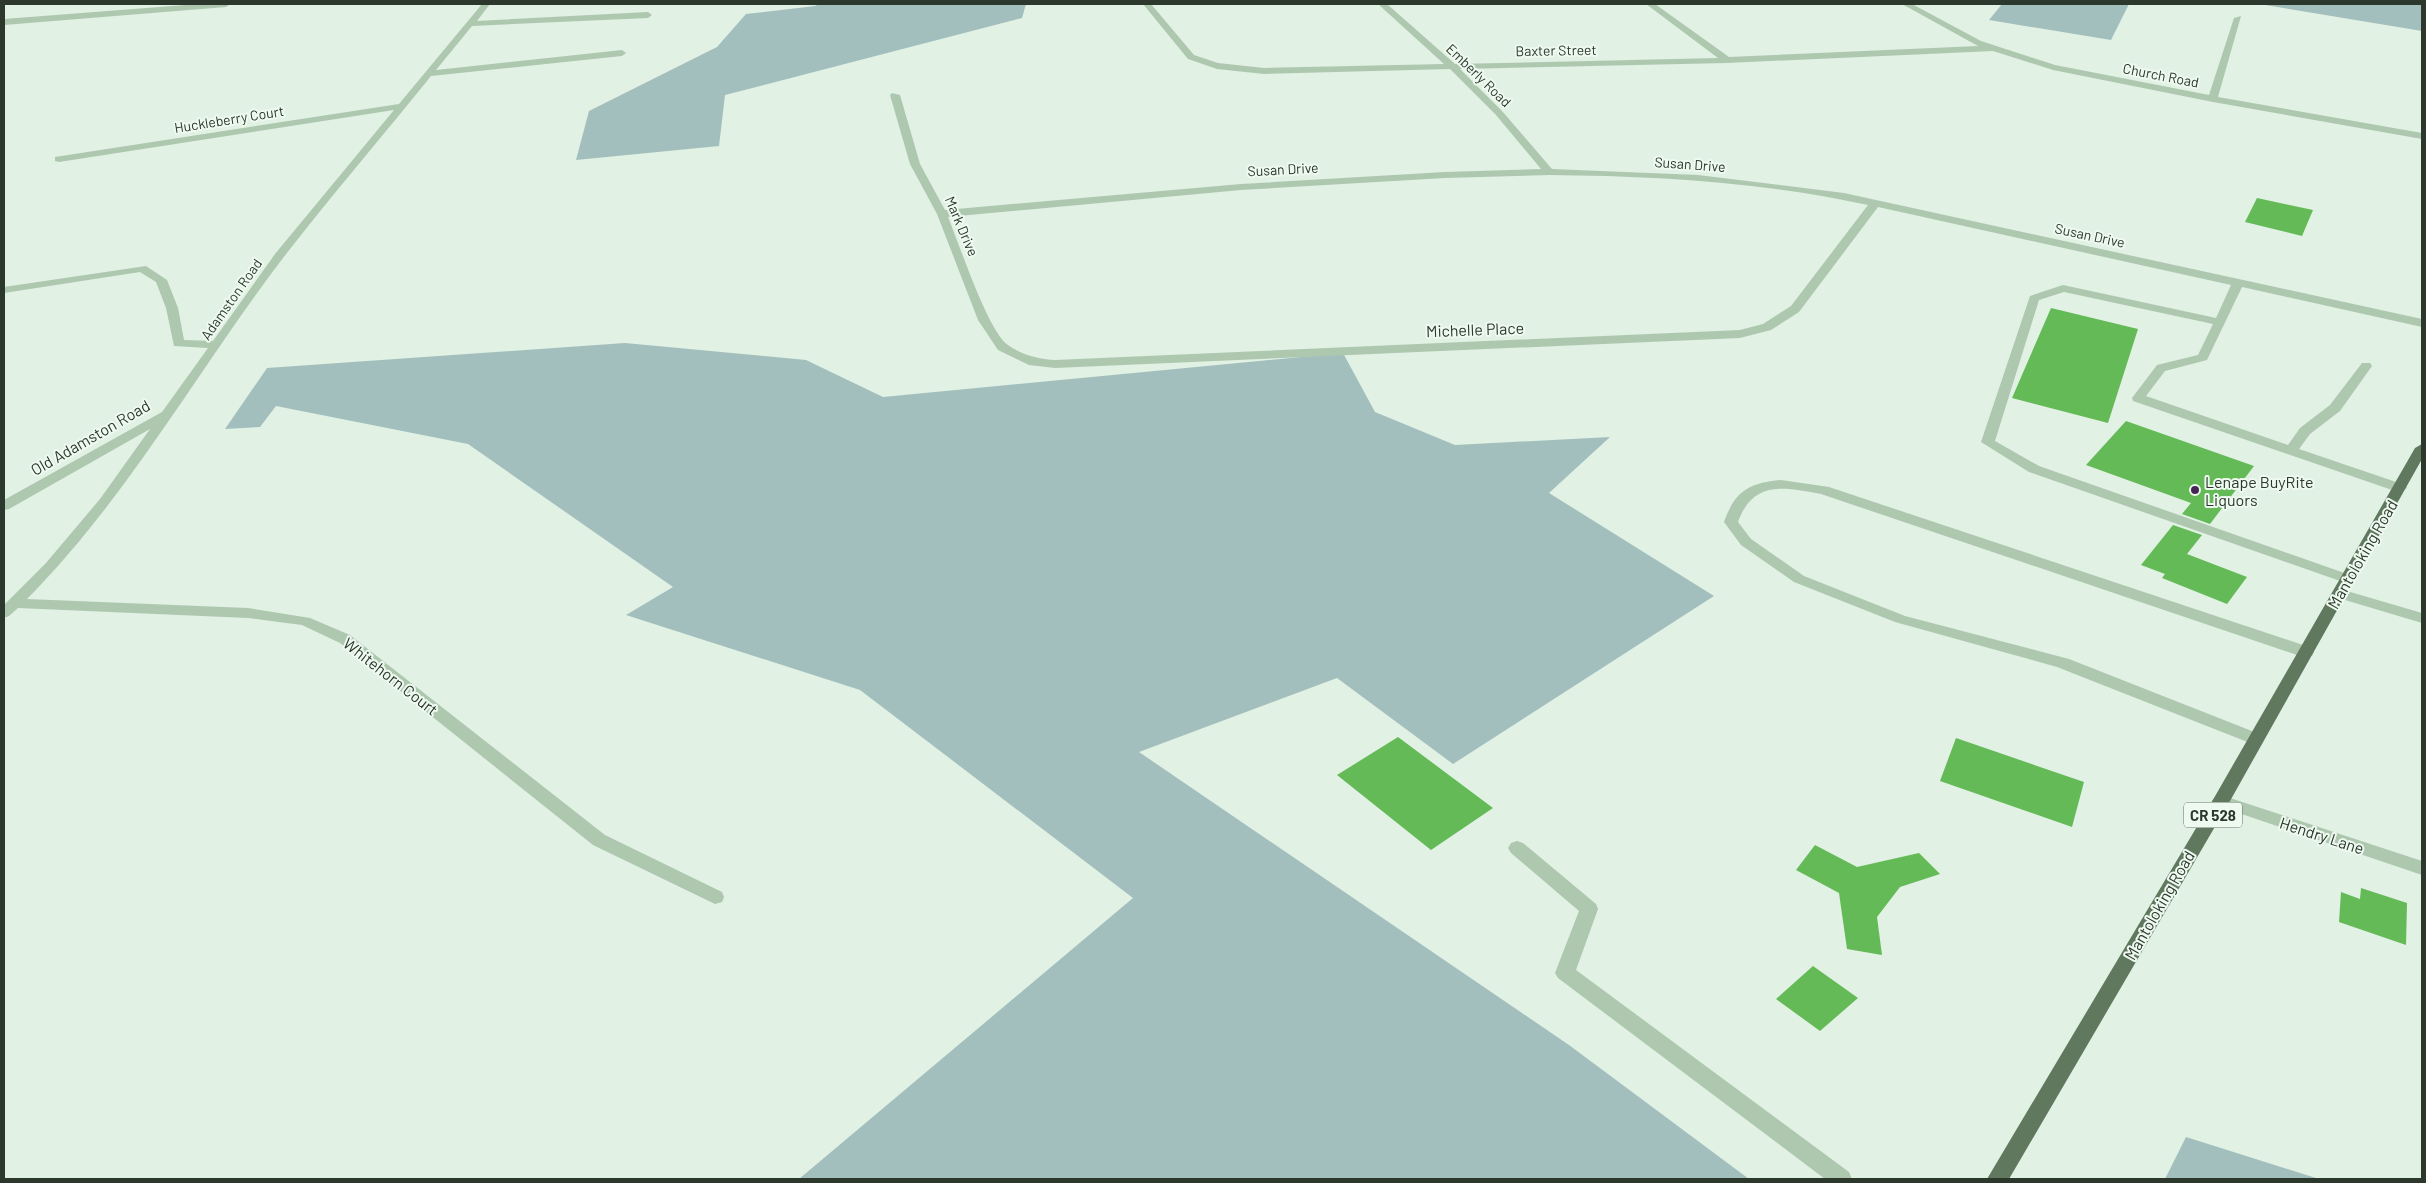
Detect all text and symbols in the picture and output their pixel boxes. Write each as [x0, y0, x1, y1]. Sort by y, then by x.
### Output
street label: Emberly Road [1443, 40, 1515, 110]
street label: Baxter Street [1515, 41, 1597, 59]
street label: Church Road [2122, 59, 2200, 91]
street label: Huckleberry Court [173, 102, 285, 136]
street label: Susan Drive [1654, 153, 1726, 175]
street label: Susan Drive [1247, 159, 1319, 179]
street label: Mark Drive [942, 194, 982, 258]
street label: Susan Drive [2053, 219, 2127, 251]
street label: Adamston Road [197, 255, 265, 343]
street label: Michelle Place [1426, 318, 1524, 340]
street label: Old Adamston Road [27, 395, 153, 479]
place label: Lenape BuyRite Liquors [2205, 472, 2314, 509]
marker: Lenape BuyRite Liquors [2189, 484, 2201, 496]
street label: Mantoloking Road [2323, 496, 2401, 612]
street label: Whitehorn Court [340, 633, 442, 719]
road number: CR 528 [2184, 802, 2242, 828]
street label: Hendry Lane [2278, 812, 2366, 858]
street label: Mantoloking Road [2120, 847, 2198, 963]

